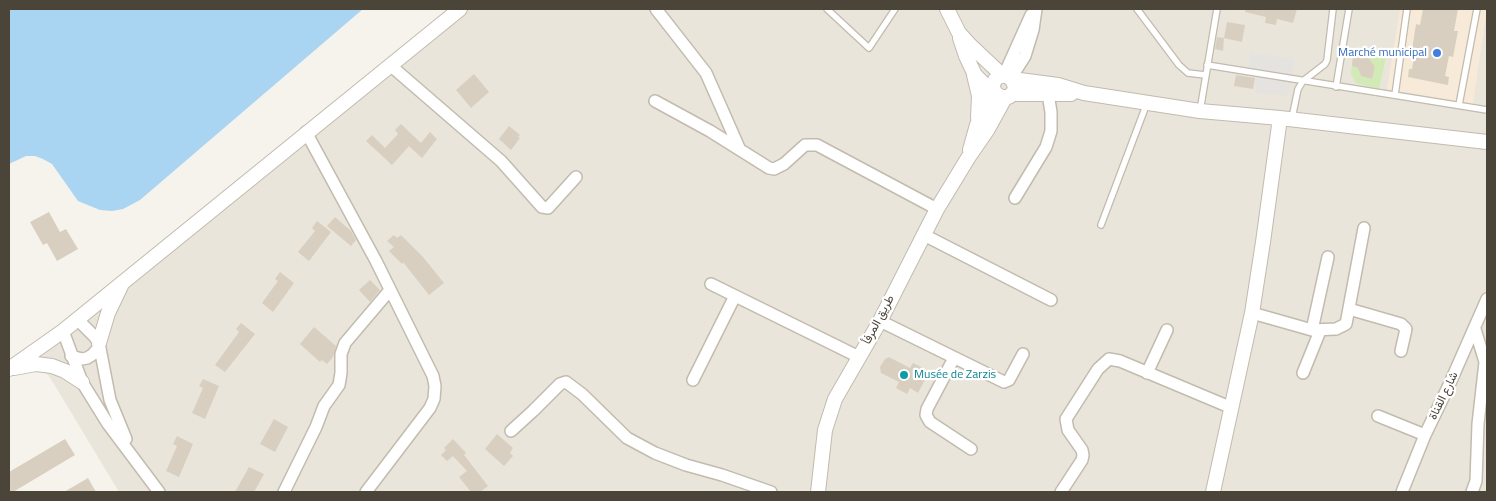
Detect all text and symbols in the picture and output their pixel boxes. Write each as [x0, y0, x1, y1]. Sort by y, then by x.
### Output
place label: Marché municipal [1338, 46, 1427, 60]
marker: Marché municipal [1431, 47, 1443, 59]
street label: طريق المرفأ [860, 293, 898, 347]
place label: Musée de Zarzis [914, 368, 996, 382]
marker: Musée de Zarzis [898, 369, 910, 381]
street label: شارع القناة [1426, 370, 1462, 422]

